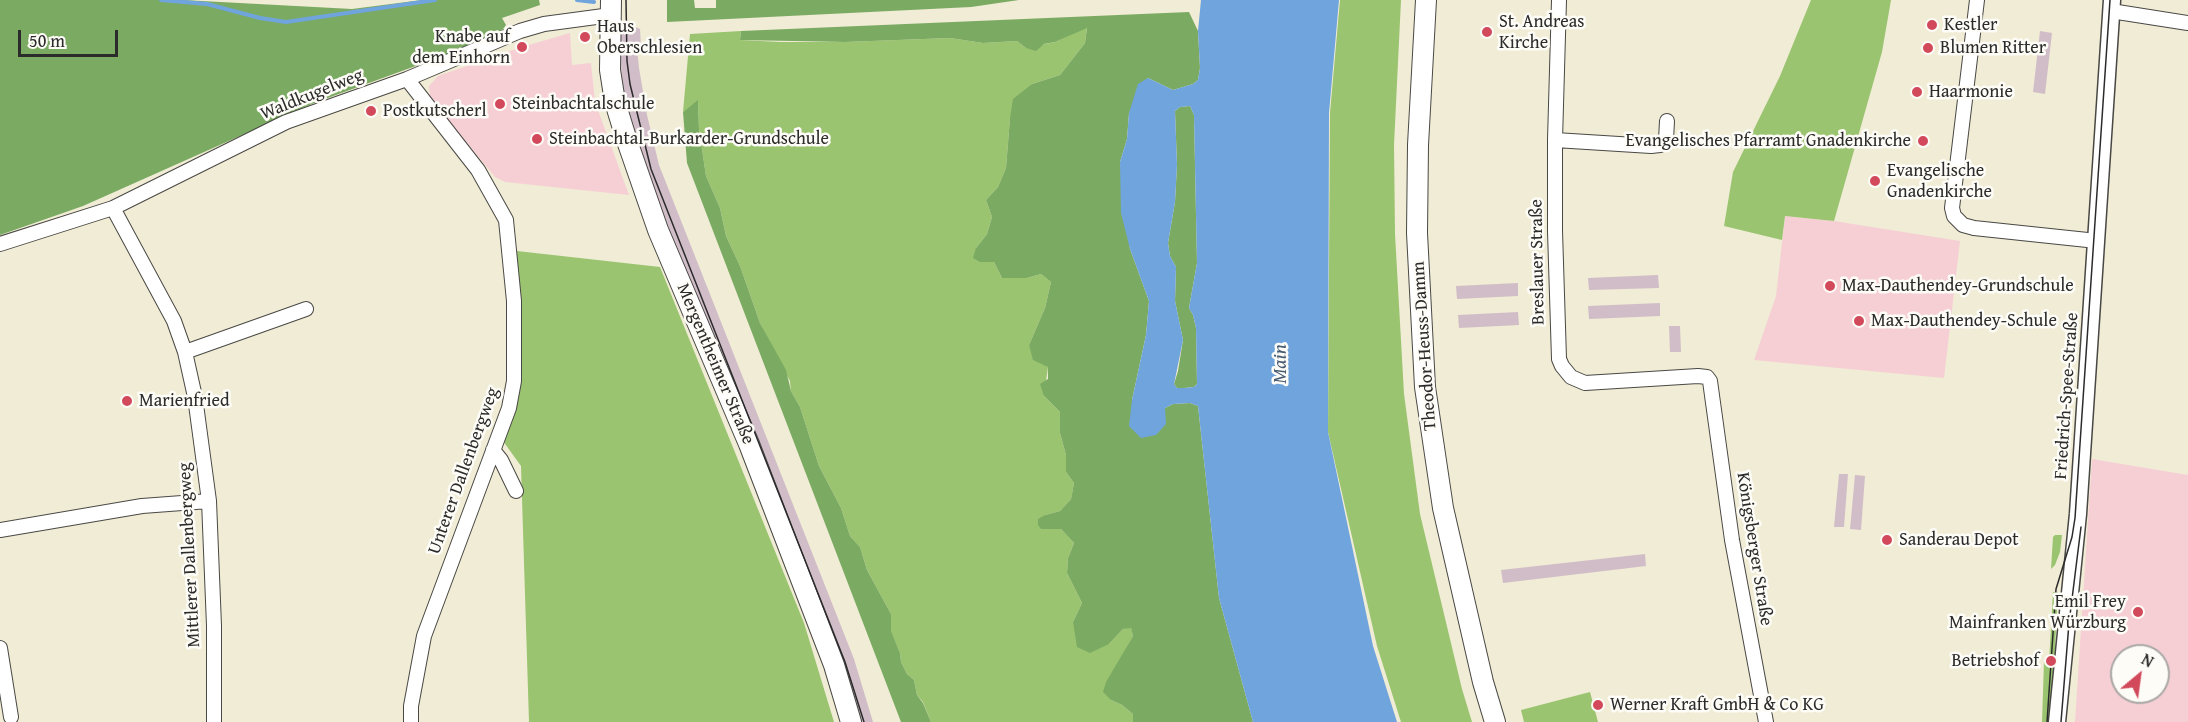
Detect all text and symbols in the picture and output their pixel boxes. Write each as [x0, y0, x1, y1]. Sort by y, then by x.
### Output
place label: St. Andreas Kirche [1499, 11, 1584, 54]
place label: Kestler [1944, 14, 1998, 36]
place label: Haus Oberschlesien [597, 16, 702, 58]
scale bar [21, 18, 122, 56]
marker: Kestler [1925, 18, 1939, 32]
marker: St. Andreas Kirche [1480, 25, 1494, 39]
place label: Knabe auf dem Einhorn [412, 26, 510, 68]
text: 50 m [29, 27, 65, 54]
marker: Haus Oberschlesien [578, 30, 592, 44]
place label: Blumen Ritter [1940, 37, 2046, 59]
marker: Knabe auf dem Einhorn [515, 40, 529, 54]
marker: Blumen Ritter [1921, 41, 1935, 55]
street label: Waldkugelweg [257, 65, 367, 125]
place label: Haarmonie [1929, 81, 2013, 103]
marker: Haarmonie [1910, 85, 1924, 99]
place label: Steinbachtalschule [512, 93, 655, 115]
marker: Steinbachtalschule [493, 97, 507, 111]
place label: Postkutscherl [383, 100, 486, 122]
marker: Postkutscherl [364, 104, 378, 118]
place label: Steinbachtal-Burkarder-Grundschule [549, 128, 829, 150]
place label: Evangelisches Pfarramt Gnadenkirche [1626, 130, 1911, 152]
marker: Steinbachtal-Burkarder-Grundschule [530, 132, 544, 146]
marker: Evangelisches Pfarramt Gnadenkirche [1916, 134, 1930, 148]
place label: Evangelische Gnadenkirche [1887, 160, 1992, 202]
marker: Evangelische Gnadenkirche [1868, 174, 1882, 188]
street label: Breslauer Straße [1526, 199, 1550, 325]
street label: Theodor-Heuss-Damm [1408, 261, 1442, 431]
place label: Max-Dauthendey-Grundschule [1842, 275, 2074, 297]
marker: Max-Dauthendey-Grundschule [1823, 279, 1837, 293]
street label: Mergentheimer Straße [671, 280, 759, 448]
place label: Max-Dauthendey-Schule [1871, 310, 2057, 332]
street label: Friedrich-Spee-Straße [2050, 312, 2084, 480]
marker: Max-Dauthendey-Schule [1852, 314, 1866, 328]
water label: Main [1269, 344, 1293, 384]
street label: Unterer Dallenbergweg [424, 385, 504, 557]
place label: Marienfried [139, 390, 230, 412]
marker: Marienfried [120, 394, 134, 408]
street label: Mittlerer Dallenbergweg [174, 462, 206, 648]
street label: Königsberger Straße [1731, 471, 1777, 627]
place label: Sanderau Depot [1899, 529, 2019, 551]
marker: Sanderau Depot [1880, 533, 1894, 547]
place label: Emil Frey Mainfranken Würzburg [1949, 591, 2126, 634]
marker: Emil Frey Mainfranken Würzburg [2131, 605, 2145, 619]
north arrow [2110, 644, 2170, 704]
text: N [2137, 647, 2158, 673]
place label: Betriebshof [1952, 650, 2039, 672]
marker: Betriebshof [2044, 654, 2058, 668]
place label: Werner Kraft GmbH & Co KG [1610, 694, 1824, 716]
marker: Werner Kraft GmbH & Co KG [1591, 698, 1605, 712]

